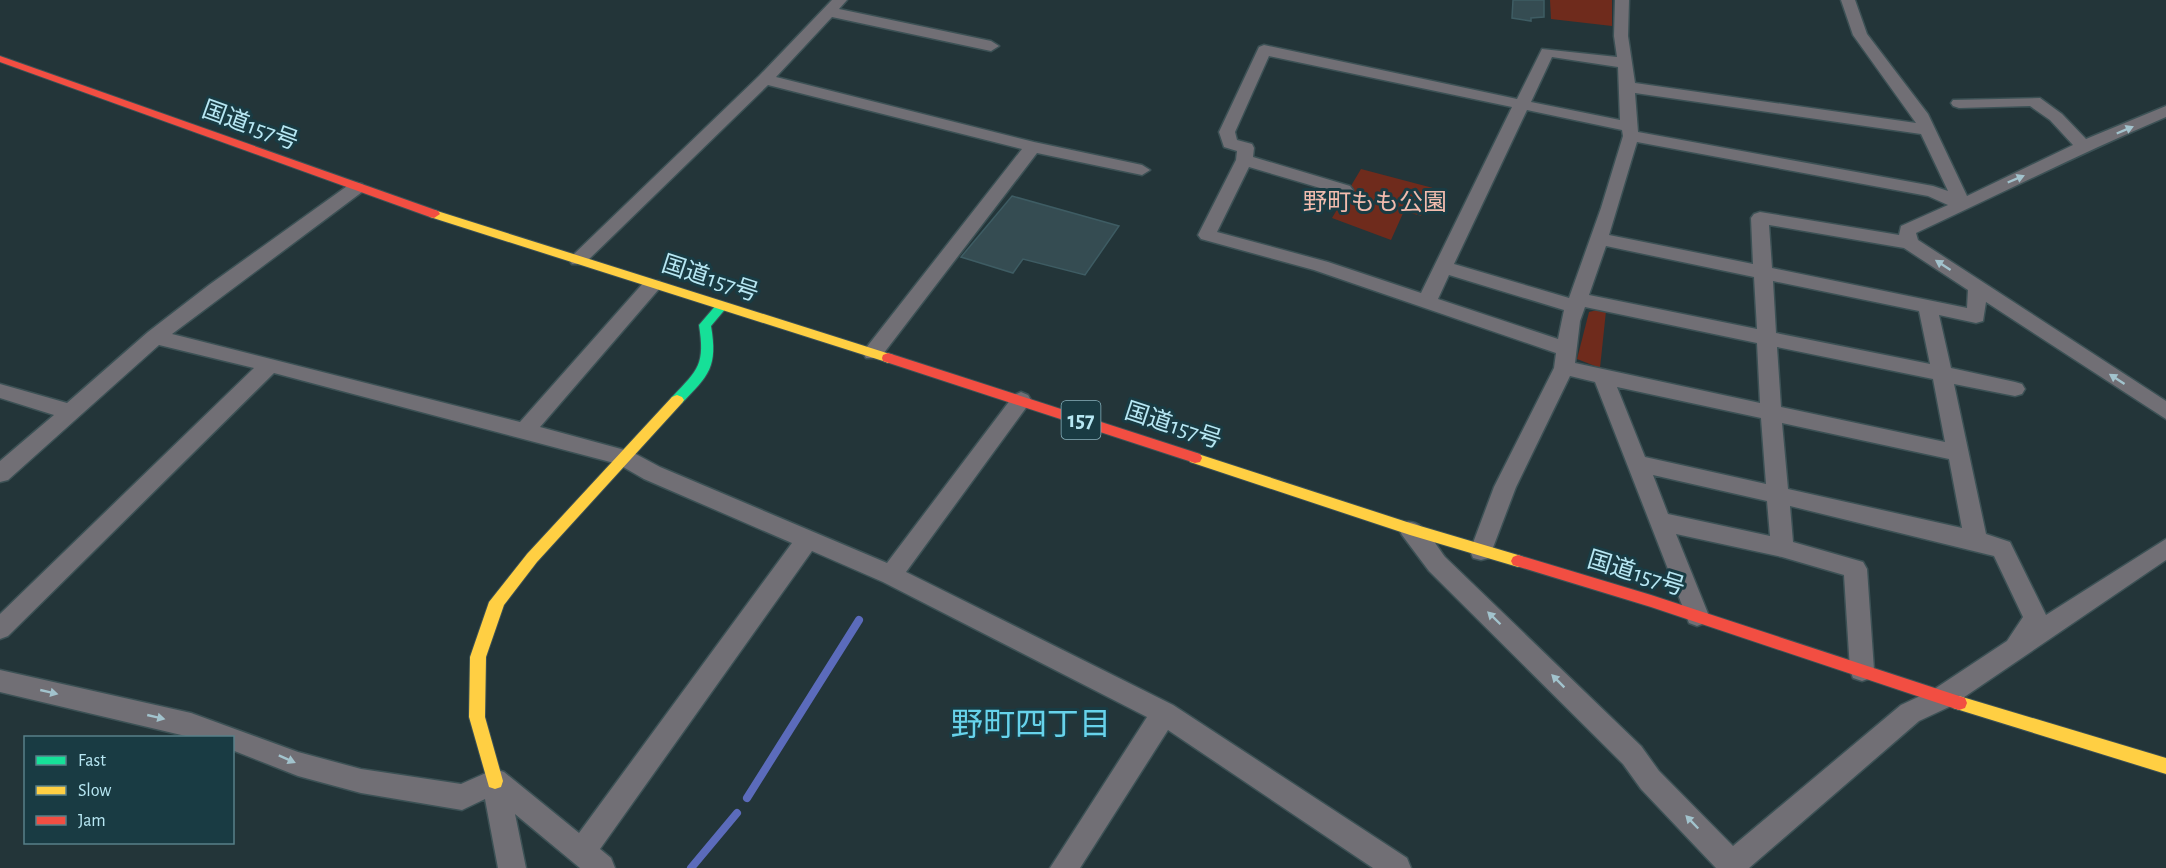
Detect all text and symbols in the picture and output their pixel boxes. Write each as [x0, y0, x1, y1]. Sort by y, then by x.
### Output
street label: 国道157号 [199, 96, 302, 154]
one-way arrow [2117, 125, 2134, 134]
one-way arrow [2007, 174, 2025, 183]
park label: 野町もも公園 [1303, 190, 1447, 215]
street label: 国道157号 [659, 250, 762, 306]
one-way arrow [1935, 260, 1951, 271]
one-way arrow [2109, 374, 2125, 385]
street label: 国道157号 [1122, 397, 1225, 453]
road number: 157 [1062, 401, 1100, 439]
street label: 国道157号 [1585, 546, 1688, 600]
one-way arrow [1487, 612, 1501, 626]
one-way arrow [1551, 673, 1565, 688]
one-way arrow [40, 688, 59, 698]
district label: 野町四丁目 [951, 709, 1111, 741]
one-way arrow [147, 713, 166, 722]
legend [24, 736, 234, 844]
text: Fast [78, 752, 106, 770]
one-way arrow [278, 755, 296, 764]
text: Slow [78, 782, 111, 800]
text: Jam [78, 812, 106, 830]
one-way arrow [1685, 816, 1699, 830]

